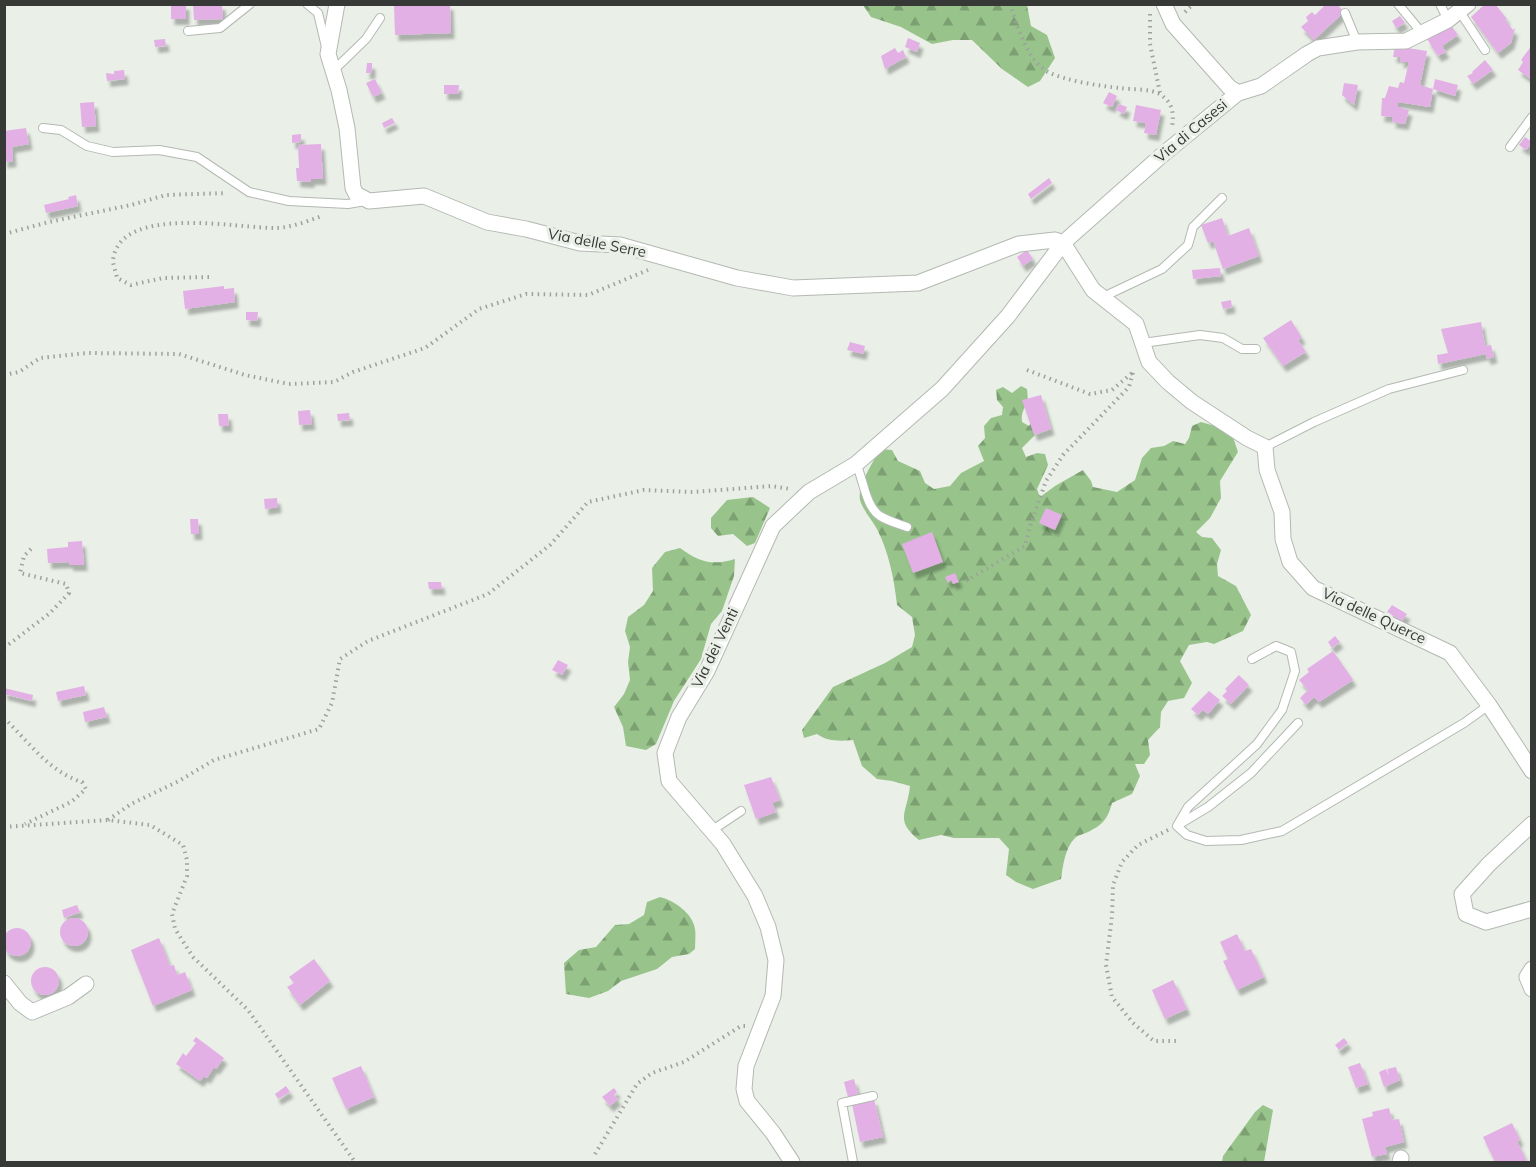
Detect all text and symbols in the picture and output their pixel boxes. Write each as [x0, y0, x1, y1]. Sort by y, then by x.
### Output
street label: Via di Casesi [1150, 95, 1231, 167]
street label: Via delle Serre [546, 224, 648, 261]
street label: Via delle Querce [1319, 583, 1429, 648]
street label: Via dei Venti [687, 605, 742, 691]

